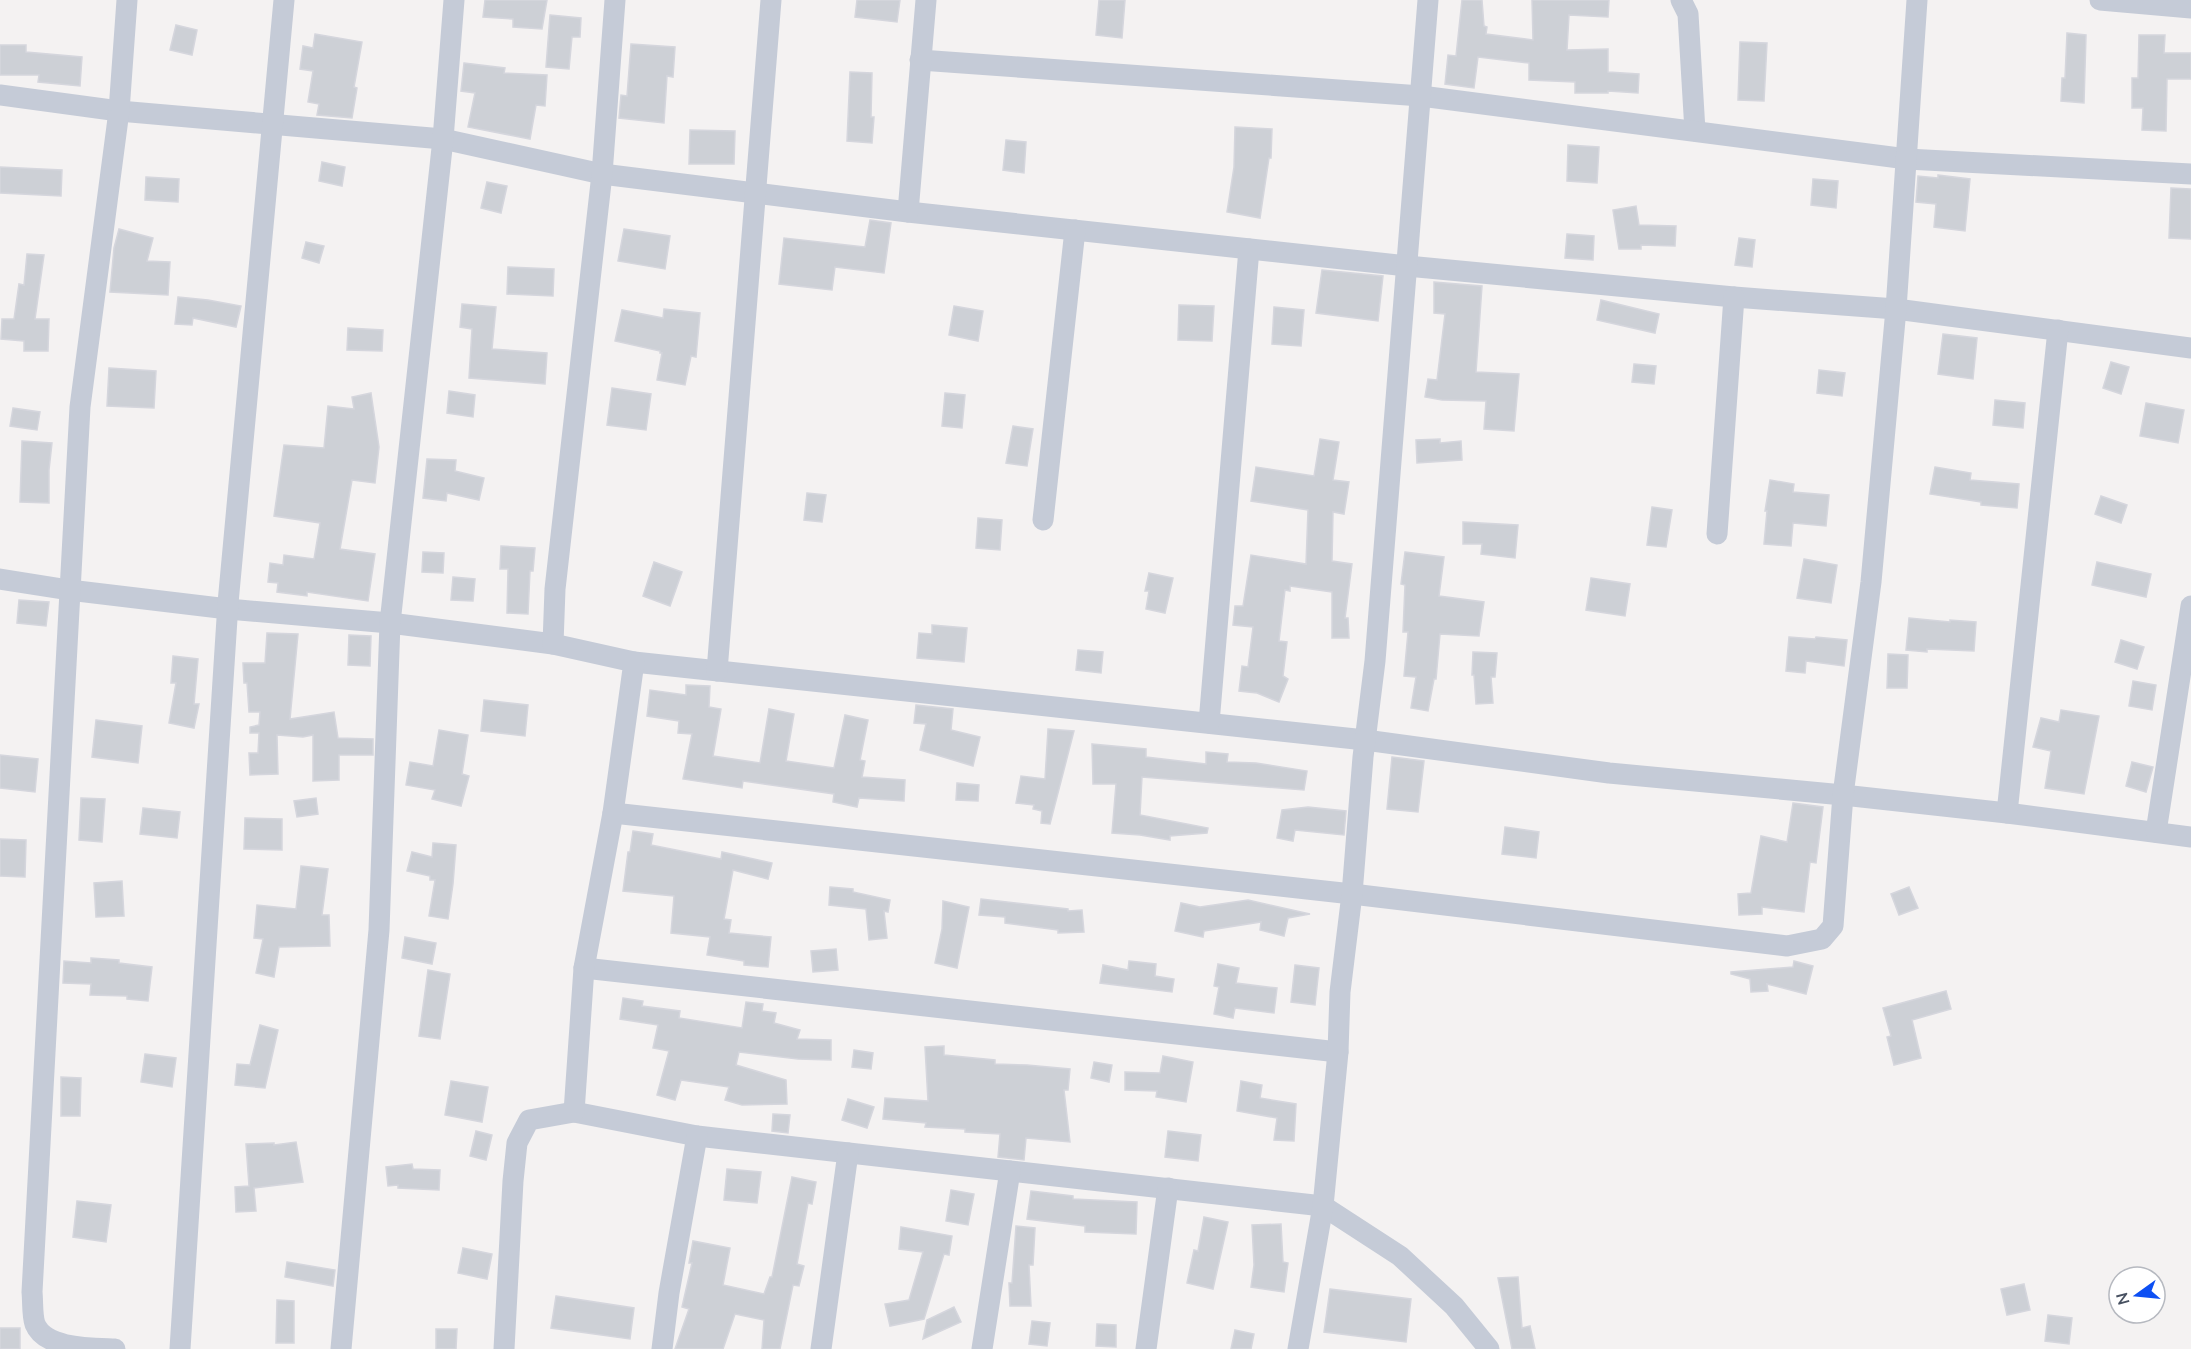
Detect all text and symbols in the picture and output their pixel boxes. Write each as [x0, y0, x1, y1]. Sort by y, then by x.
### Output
north arrow [2107, 1265, 2167, 1325]
text: N [2111, 1290, 2136, 1307]

